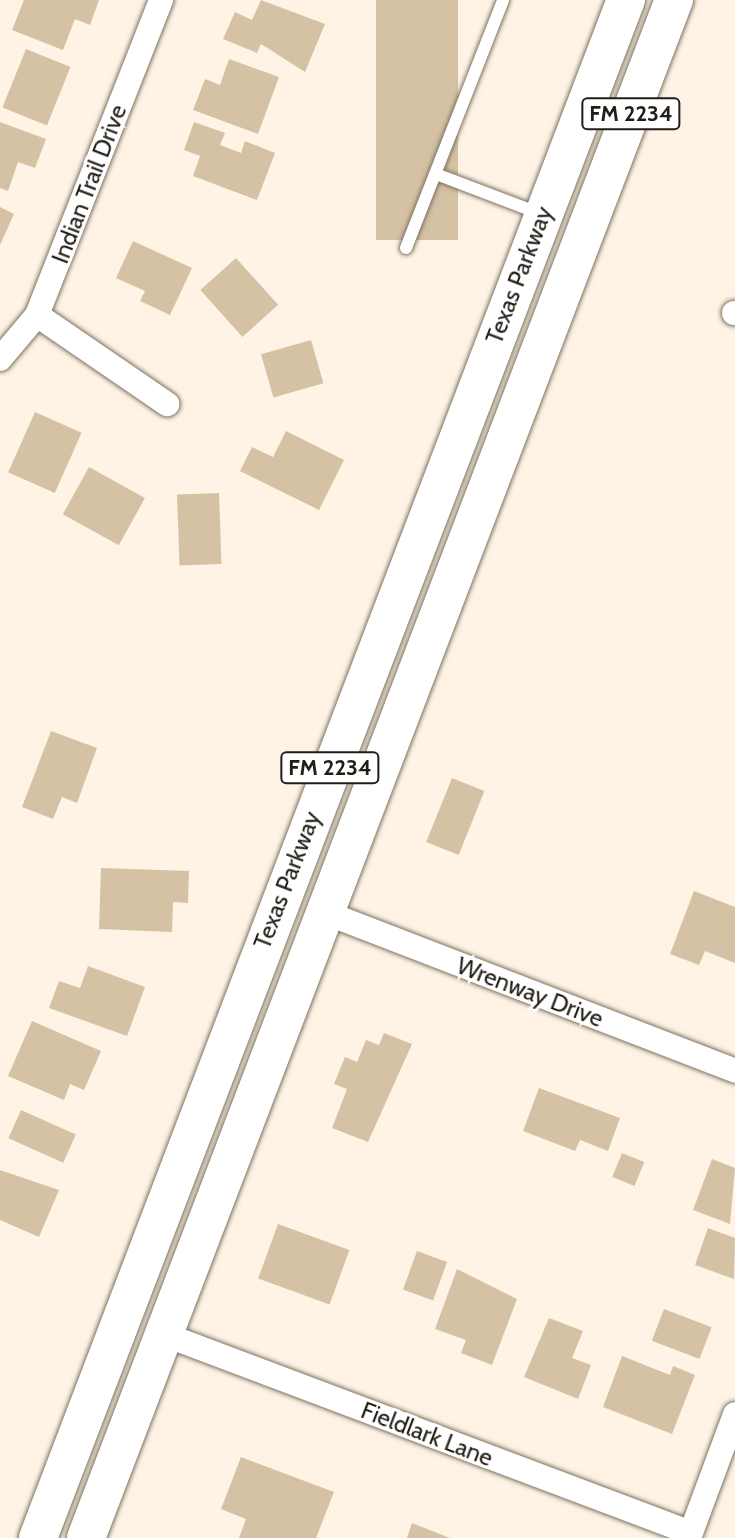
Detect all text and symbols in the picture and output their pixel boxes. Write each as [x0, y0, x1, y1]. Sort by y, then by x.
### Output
road number: FM 2234 [581, 96, 681, 132]
street label: Indian Trail Drive [46, 101, 132, 267]
street label: Texas Parkway [480, 202, 558, 348]
road number: FM 2234 [280, 750, 380, 786]
street label: Texas Parkway [248, 807, 326, 953]
street label: Wrenway Drive [453, 951, 607, 1033]
street label: Fieldlark Lane [357, 1396, 497, 1472]

